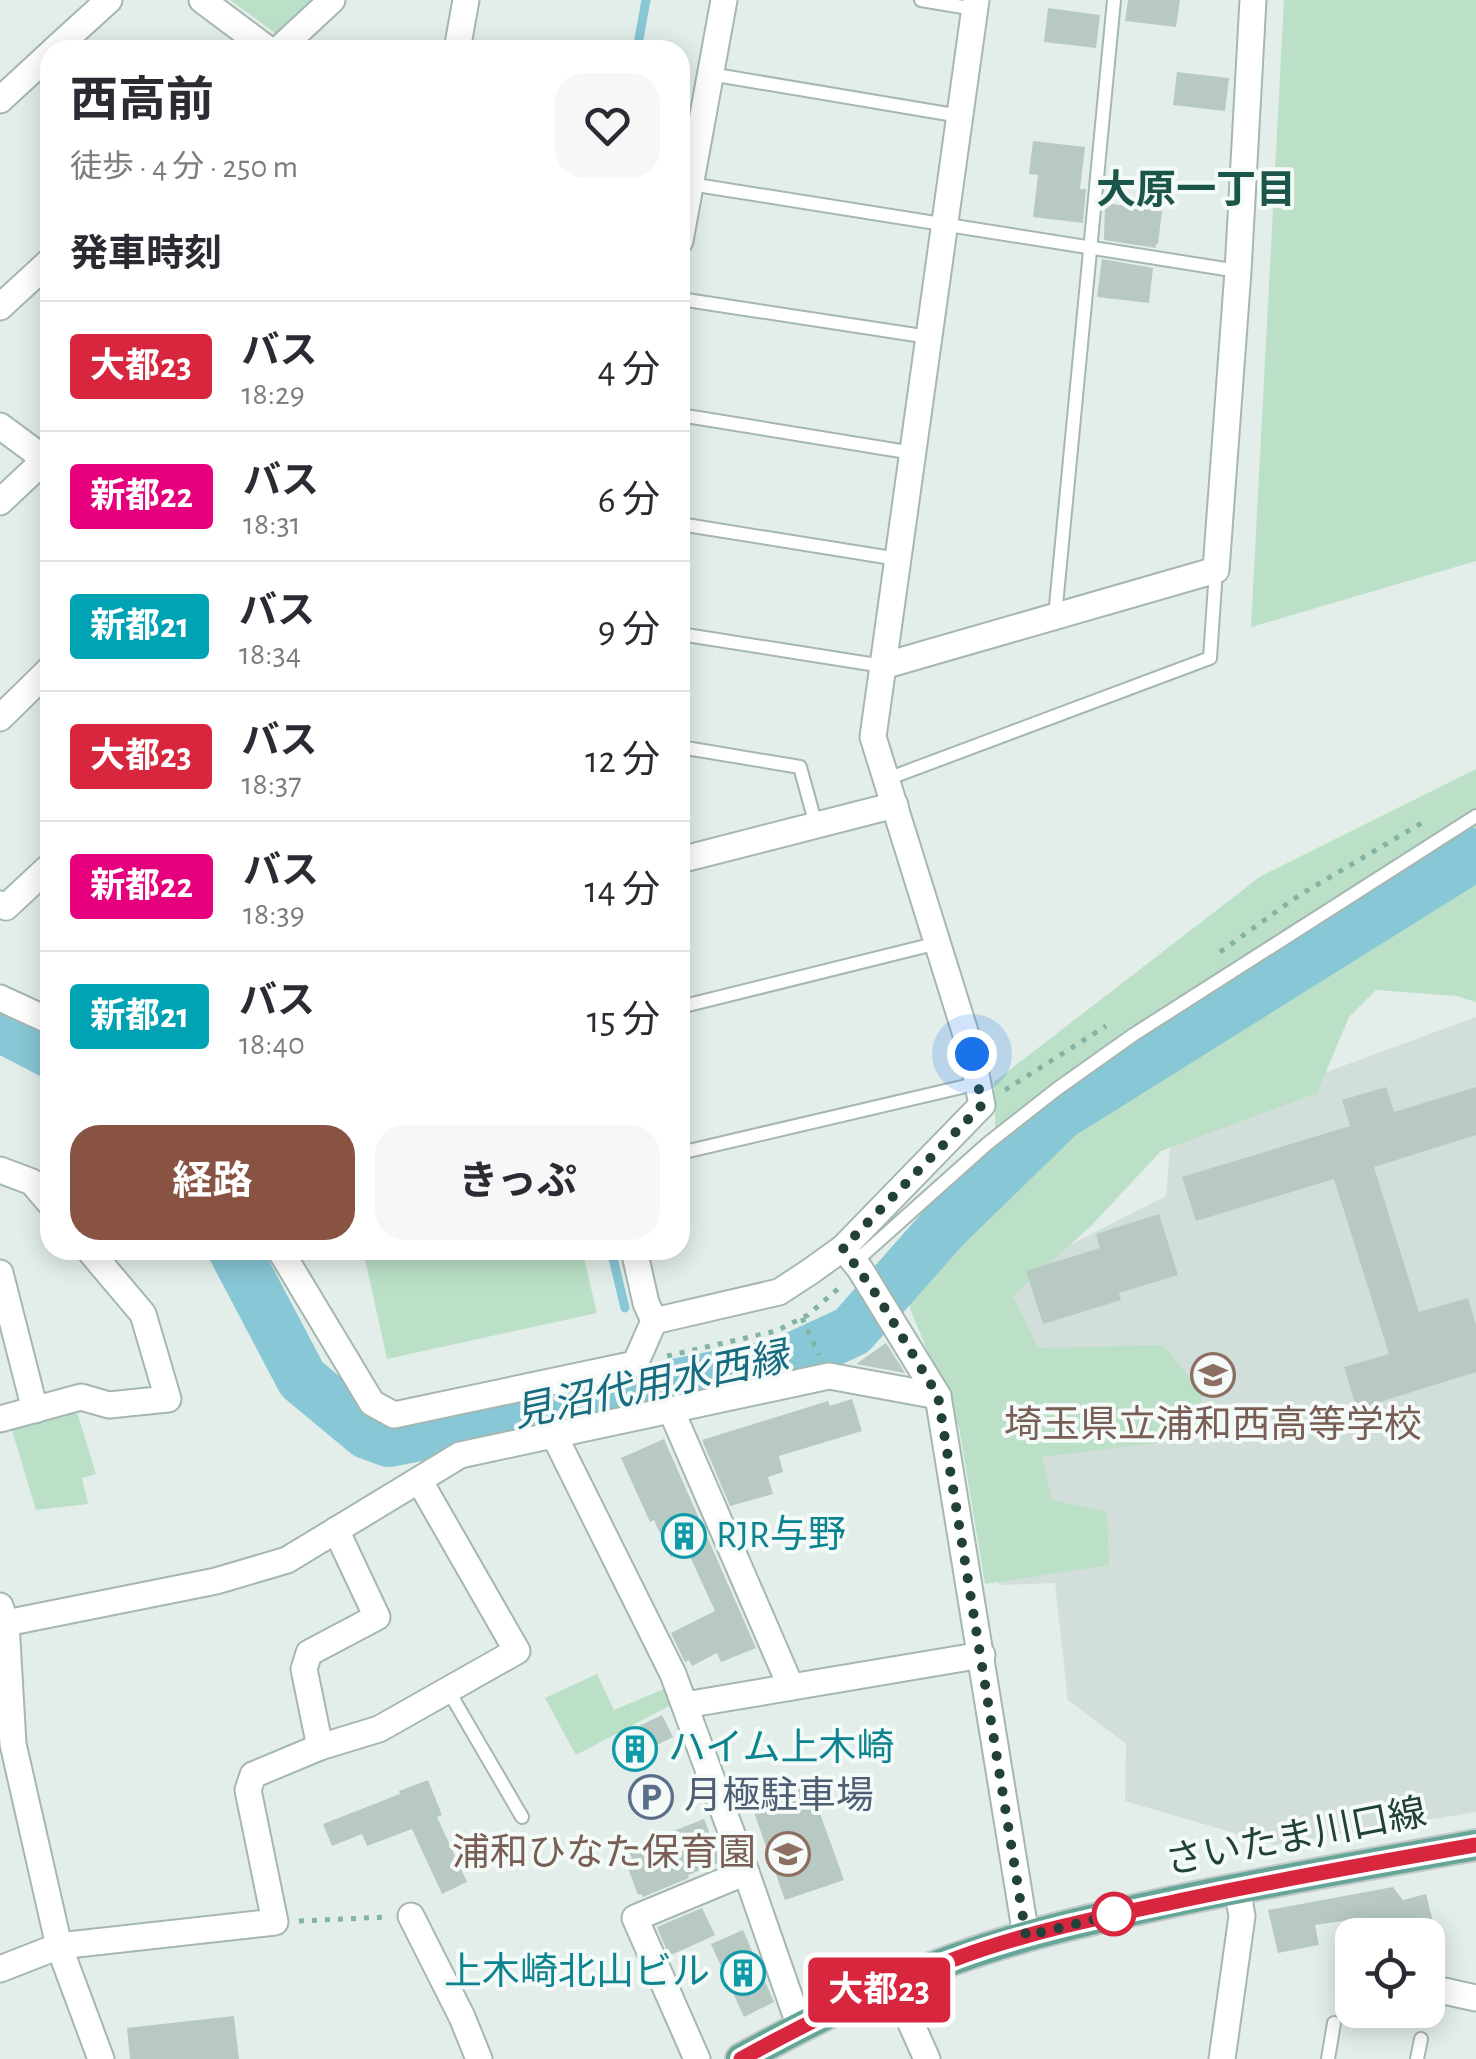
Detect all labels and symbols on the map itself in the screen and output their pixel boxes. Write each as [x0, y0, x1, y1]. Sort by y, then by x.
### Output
district label: 大原一丁目 [1096, 169, 1296, 211]
your location [947, 1029, 997, 1079]
water label: 見沼代用水西縁 [509, 1335, 796, 1435]
school or university icon: 埼玉県立浦和西高等学校 [1190, 1352, 1236, 1398]
place label: 埼玉県立浦和西高等学校 [1004, 1404, 1422, 1445]
building icon: RJR与野 [661, 1513, 707, 1559]
place label: RJR与野 [716, 1514, 846, 1555]
building icon: ハイム上木崎 [612, 1726, 658, 1772]
place label: ハイム上木崎 [668, 1727, 894, 1768]
parking icon: 月極駐車場 [628, 1774, 674, 1820]
place label: 月極駐車場 [684, 1775, 874, 1816]
street label: さいたま川口線 [1162, 1792, 1430, 1882]
school or university icon: 浦和ひなた保育園 [765, 1831, 811, 1877]
place label: 浦和ひなた保育園 [452, 1833, 756, 1873]
unlabelled marker [1093, 1893, 1135, 1935]
building icon: 上木崎北山ビル [720, 1950, 766, 1996]
place label: 上木崎北山ビル [444, 1951, 710, 1992]
line badge: 大都23 [809, 1958, 949, 2022]

